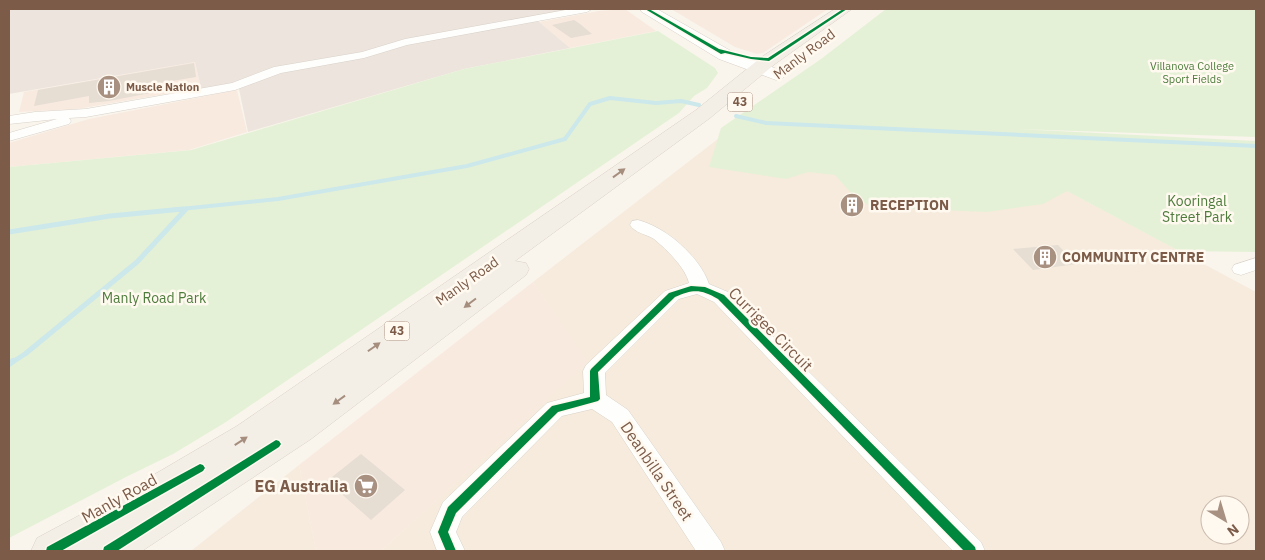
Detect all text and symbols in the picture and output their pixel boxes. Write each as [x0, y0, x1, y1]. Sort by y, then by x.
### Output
street label: Manly Road [769, 25, 839, 83]
park label: Villanova College Sport Fields [1150, 59, 1234, 86]
building icon: Muscle Nation [96, 74, 122, 100]
place label: Muscle Nation [126, 80, 199, 94]
road number: 43 [728, 92, 752, 111]
one-way arrow [612, 168, 626, 178]
building icon: RECEPTION [839, 192, 865, 218]
park label: Kooringal Street Park [1162, 192, 1233, 226]
place label: RECEPTION [870, 196, 949, 214]
building icon: COMMUNITY CENTRE [1032, 244, 1058, 270]
place label: COMMUNITY CENTRE [1062, 248, 1204, 266]
street label: Manly Road [432, 253, 502, 309]
street label: Currigee Circuit [725, 283, 817, 375]
park label: Manly Road Park [102, 289, 207, 307]
one-way arrow [463, 298, 477, 308]
road number: 43 [384, 322, 410, 341]
one-way arrow [367, 342, 381, 352]
one-way arrow [333, 394, 346, 405]
street label: Deanbilla Street [616, 418, 698, 524]
one-way arrow [234, 436, 248, 446]
street label: Manly Road [78, 469, 160, 527]
supermarket icon: EG Australia [353, 473, 379, 499]
place label: EG Australia [255, 476, 348, 496]
north arrow [1200, 495, 1250, 545]
text: N [1223, 520, 1243, 540]

